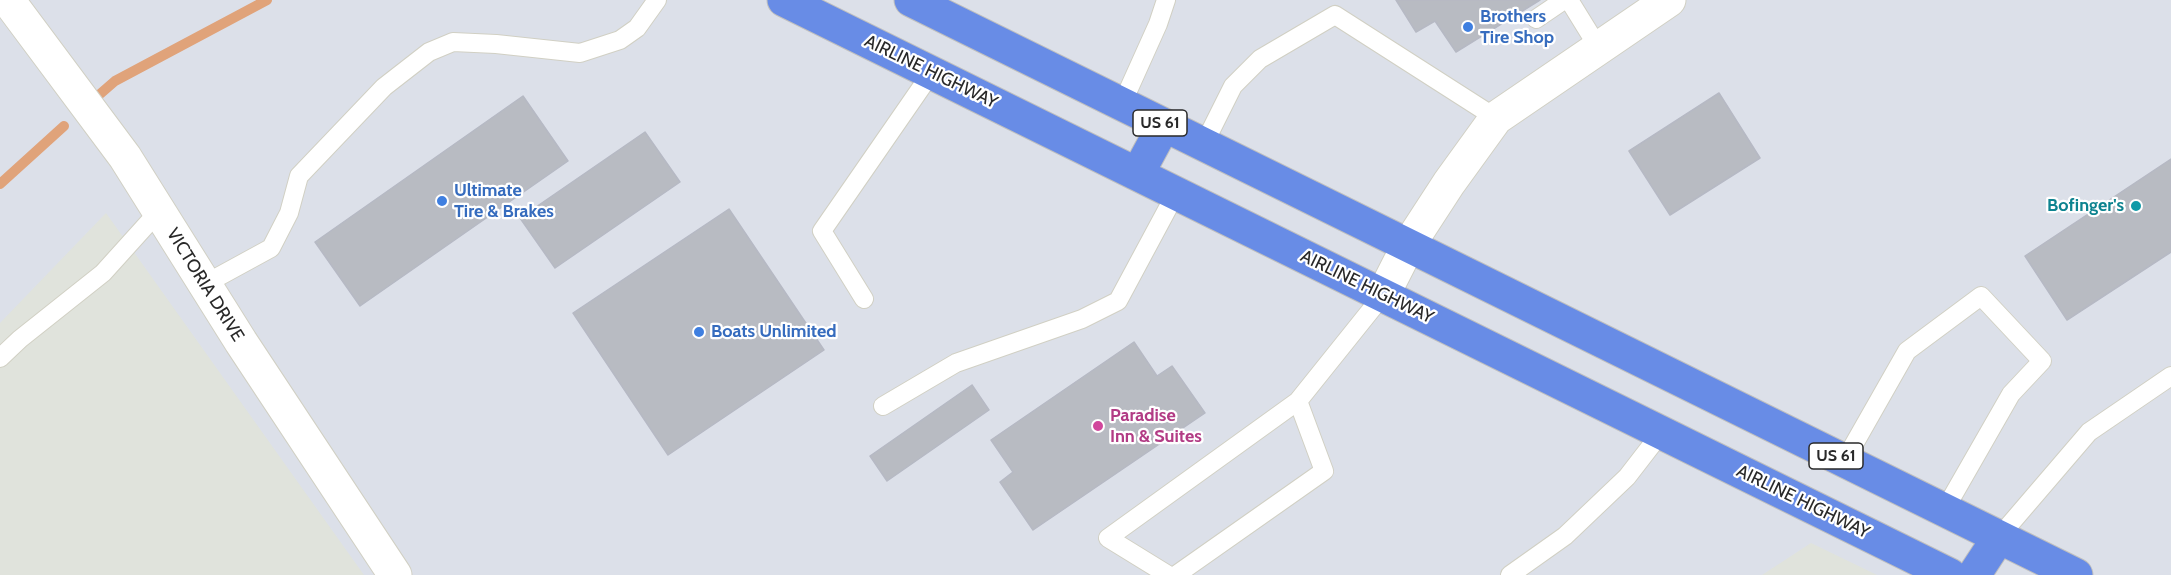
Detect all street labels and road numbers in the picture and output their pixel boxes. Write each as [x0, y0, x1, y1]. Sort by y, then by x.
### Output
street label: AIRLINE HIGHWAY [861, 30, 1001, 114]
road number: US 61 [1133, 110, 1187, 136]
street label: VICTORIA DRIVE [161, 224, 249, 346]
street label: AIRLINE HIGHWAY [1297, 245, 1437, 329]
road number: US 61 [1809, 443, 1863, 469]
street label: AIRLINE HIGHWAY [1733, 460, 1873, 544]

